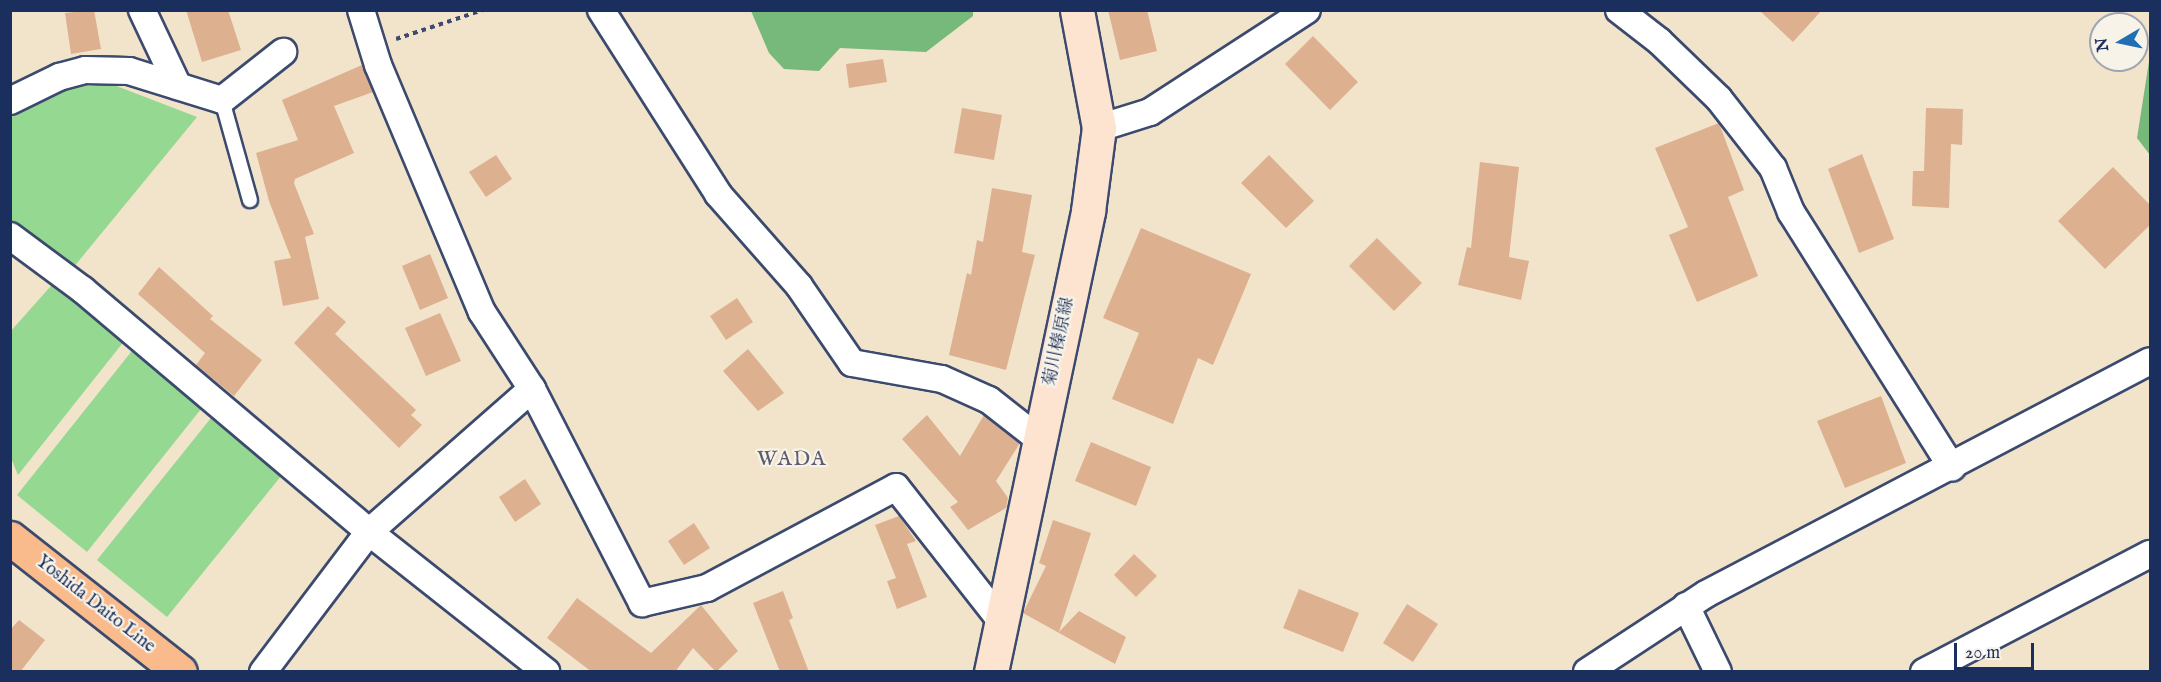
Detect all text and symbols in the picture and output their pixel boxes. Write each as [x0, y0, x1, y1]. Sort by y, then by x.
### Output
north arrow [2089, 12, 2149, 72]
text: N [2092, 36, 2114, 53]
street label: 菊川榛原線 [1040, 296, 1080, 388]
district label: WADA [757, 447, 827, 473]
street label: Yoshida Daito Line [31, 552, 159, 658]
scale bar [1957, 631, 2036, 669]
text: 20 m [1965, 642, 2000, 665]

